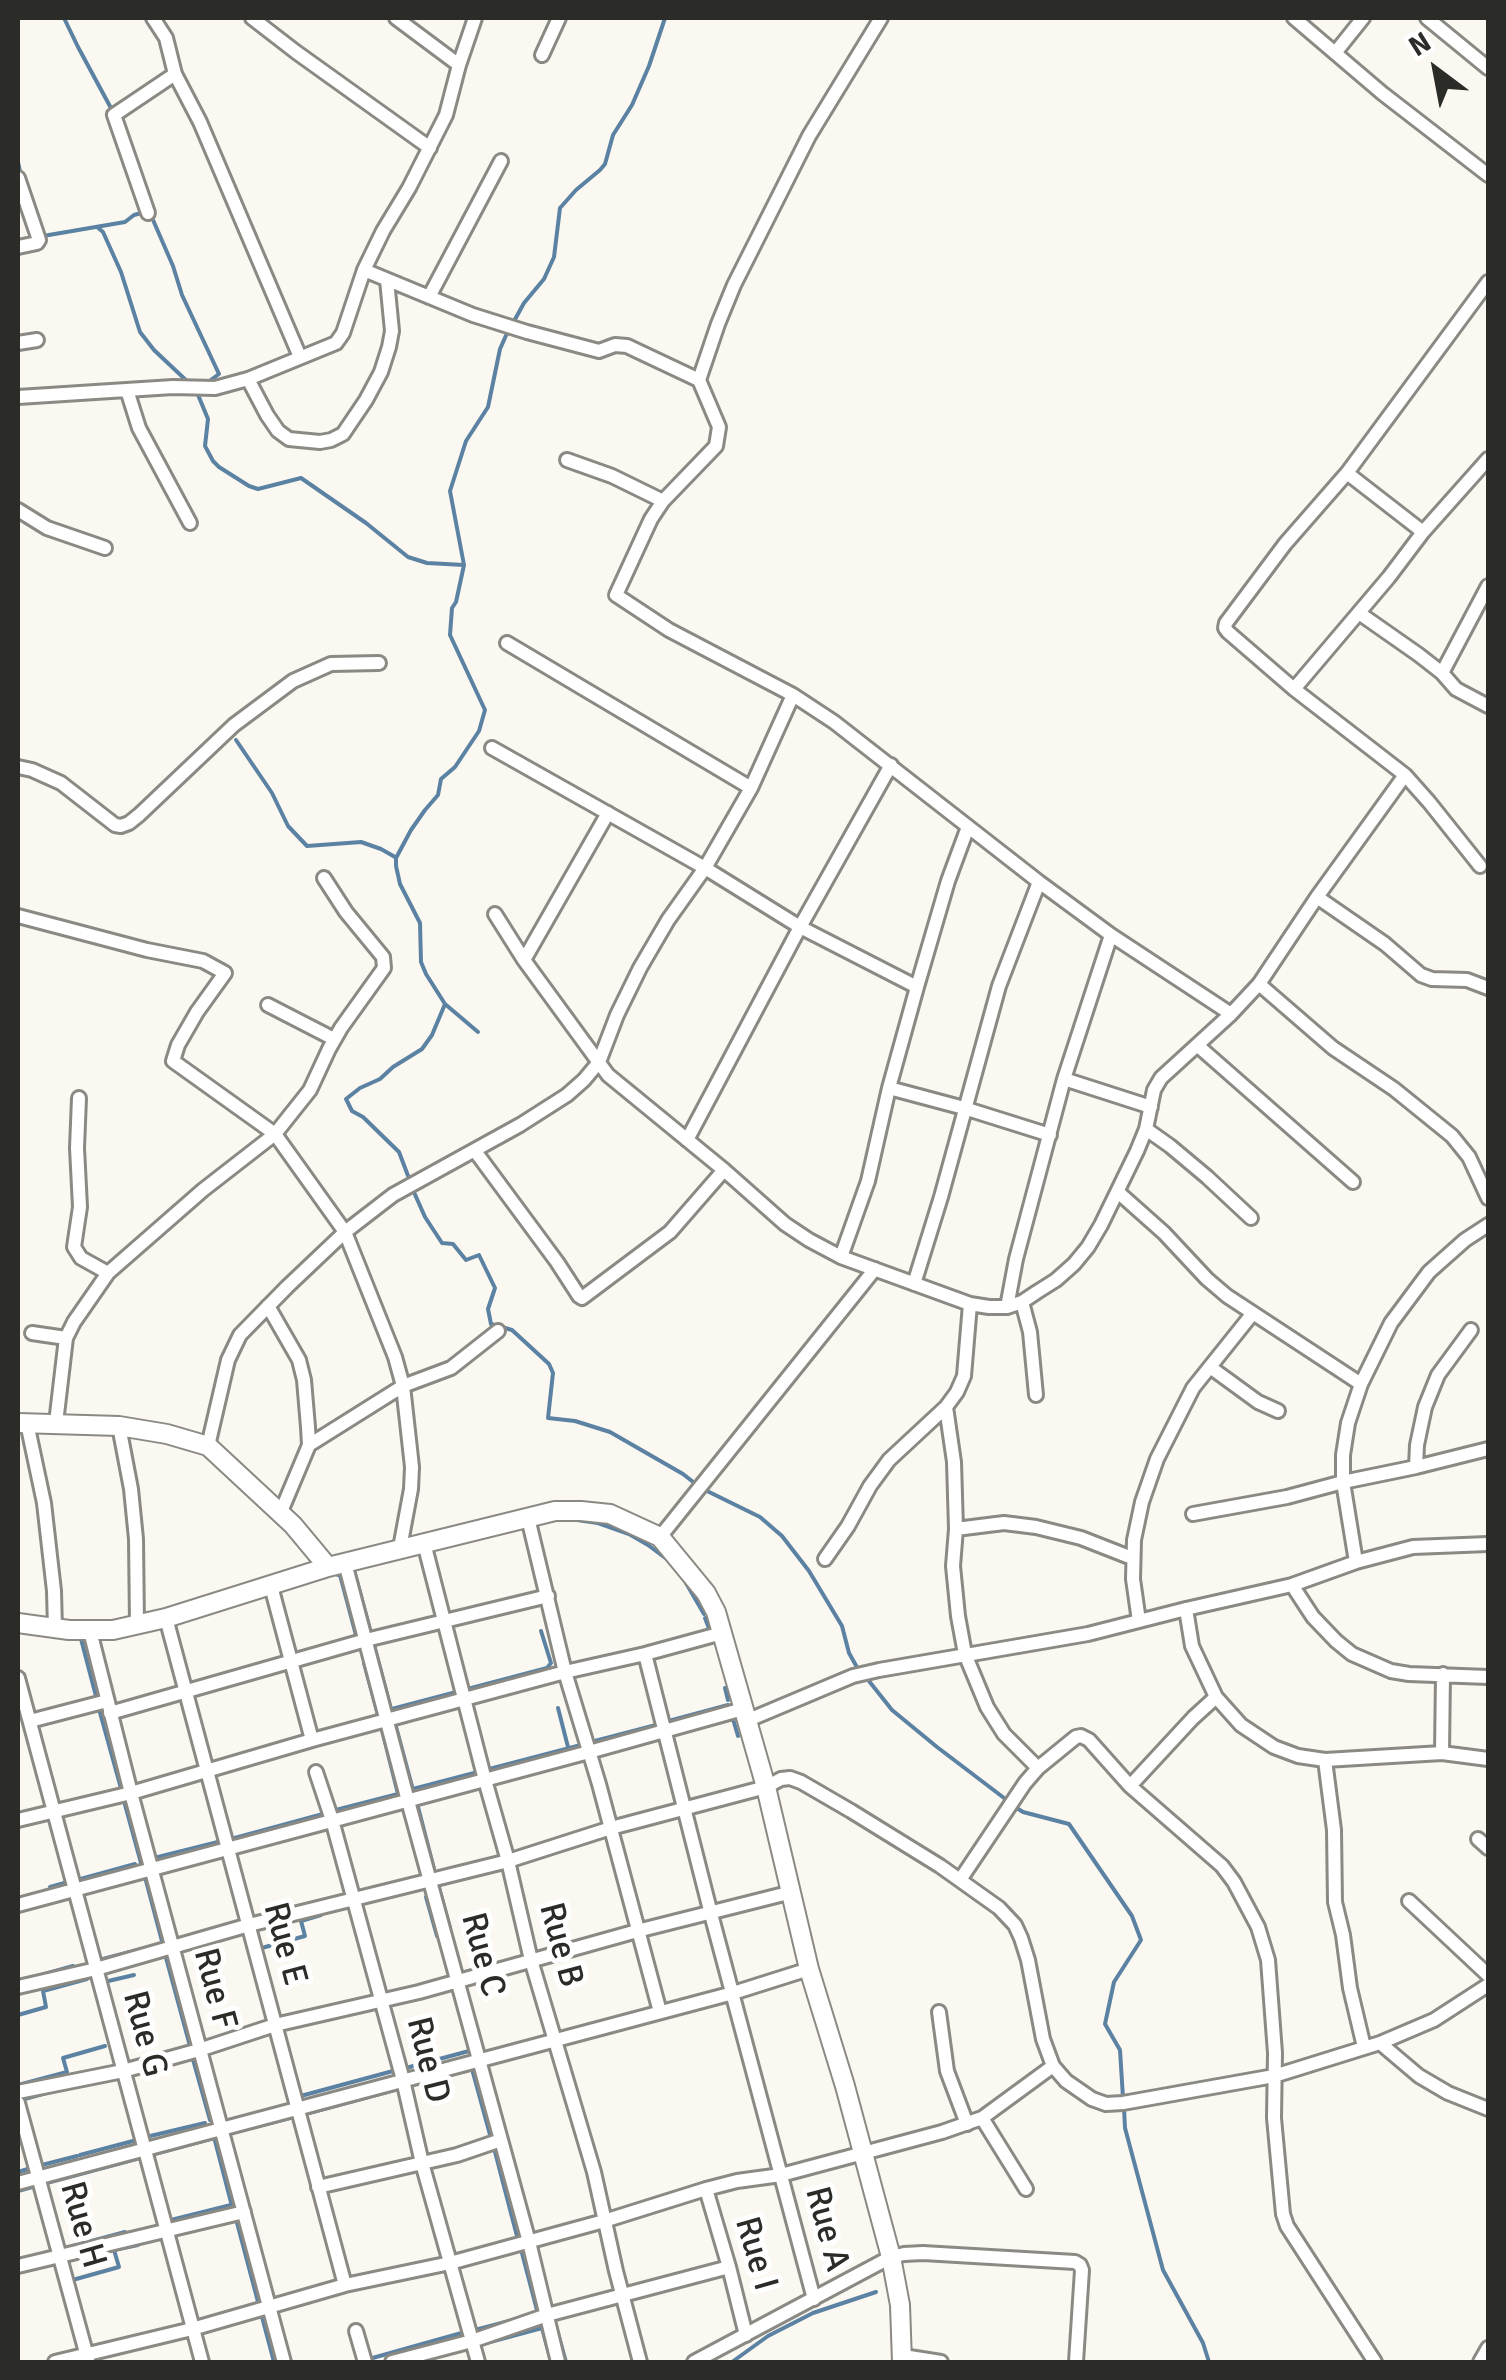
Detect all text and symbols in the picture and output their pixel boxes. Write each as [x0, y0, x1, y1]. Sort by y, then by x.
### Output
north arrow [1386, 20, 1486, 120]
text: N [1403, 25, 1437, 64]
street label: Rue E [253, 1898, 315, 1990]
street label: Rue B [529, 1898, 591, 1992]
street label: Rue C [451, 1908, 513, 2002]
street label: Rue F [183, 1944, 245, 2034]
street label: Rue G [112, 1987, 176, 2081]
street label: Rue D [396, 2013, 458, 2107]
street label: Rue H [50, 2177, 114, 2273]
street label: Rue A [795, 2182, 857, 2276]
street label: Rue I [725, 2212, 785, 2296]

